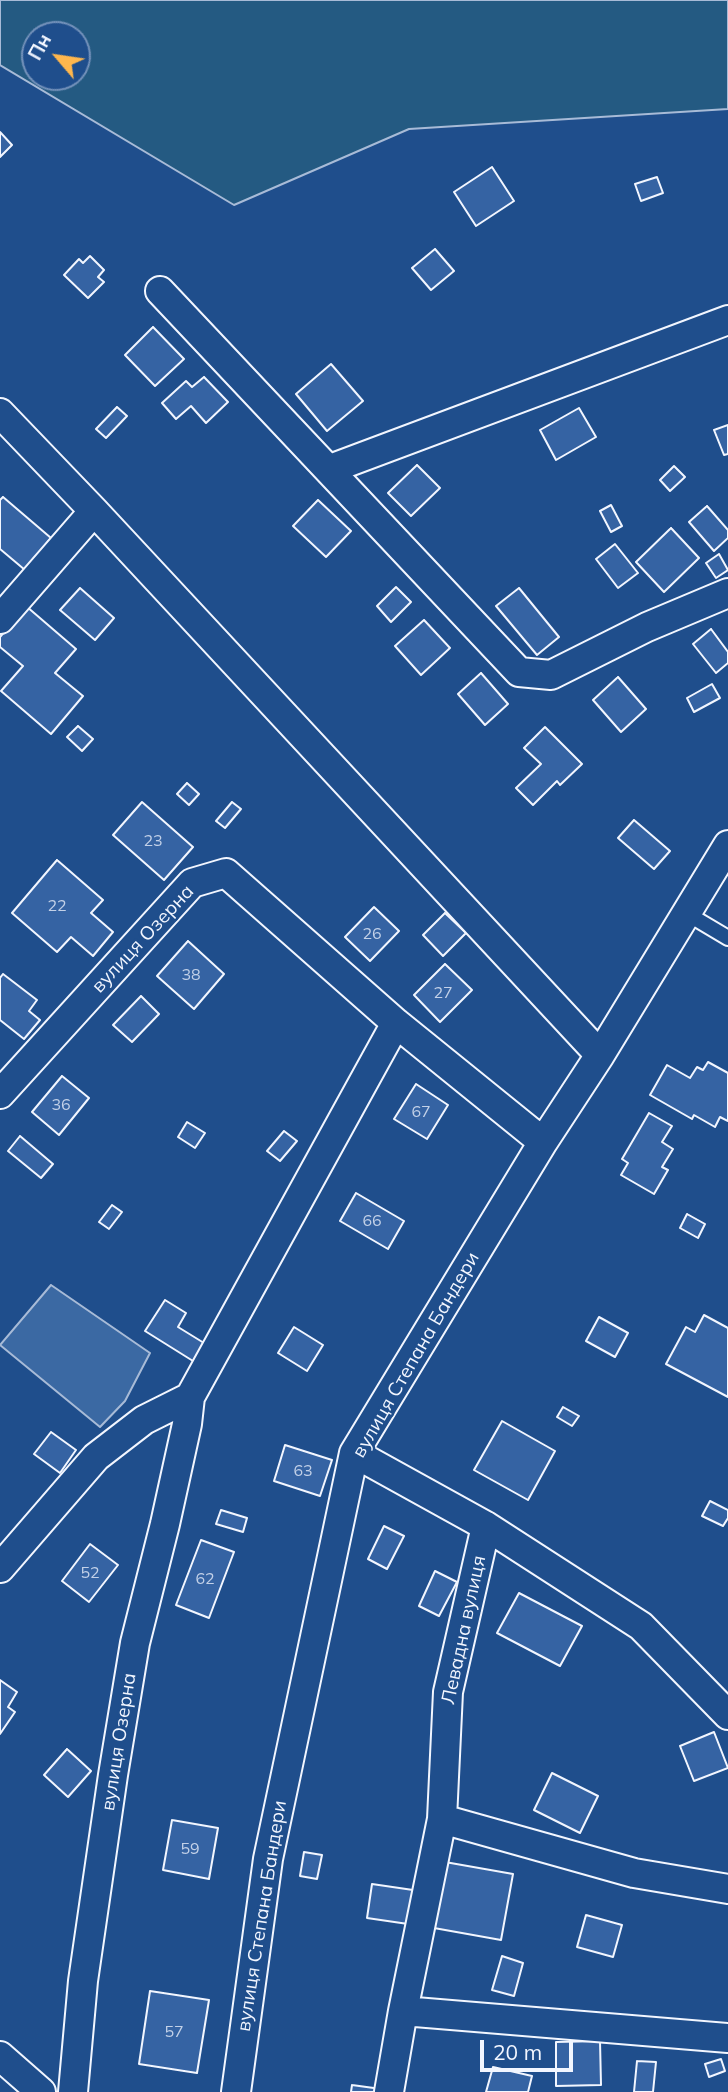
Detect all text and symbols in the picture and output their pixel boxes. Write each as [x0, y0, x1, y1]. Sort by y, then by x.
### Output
north arrow [21, 21, 91, 91]
text: Пн [22, 29, 56, 64]
house number: 23 [143, 831, 163, 851]
street label: вулиця Озерна [87, 880, 199, 998]
house number: 22 [47, 896, 67, 916]
house number: 26 [362, 924, 382, 944]
house number: 38 [181, 965, 201, 985]
house number: 27 [433, 983, 453, 1003]
house number: 36 [51, 1095, 71, 1115]
house number: 67 [411, 1102, 431, 1122]
house number: 66 [362, 1211, 382, 1231]
street label: вулиця Степана Бандери [348, 1248, 484, 1462]
house number: 63 [293, 1461, 313, 1481]
street label: Левадна вулиця [437, 1554, 491, 1706]
house number: 52 [80, 1563, 100, 1583]
house number: 62 [195, 1569, 215, 1589]
street label: вулиця Озерна [97, 1671, 141, 1813]
street label: вулиця Степана Бандери [232, 1799, 292, 2033]
house number: 59 [180, 1839, 200, 1859]
house number: 57 [164, 2022, 184, 2042]
scale bar [483, 2025, 576, 2070]
text: 20 m [493, 2039, 542, 2065]

